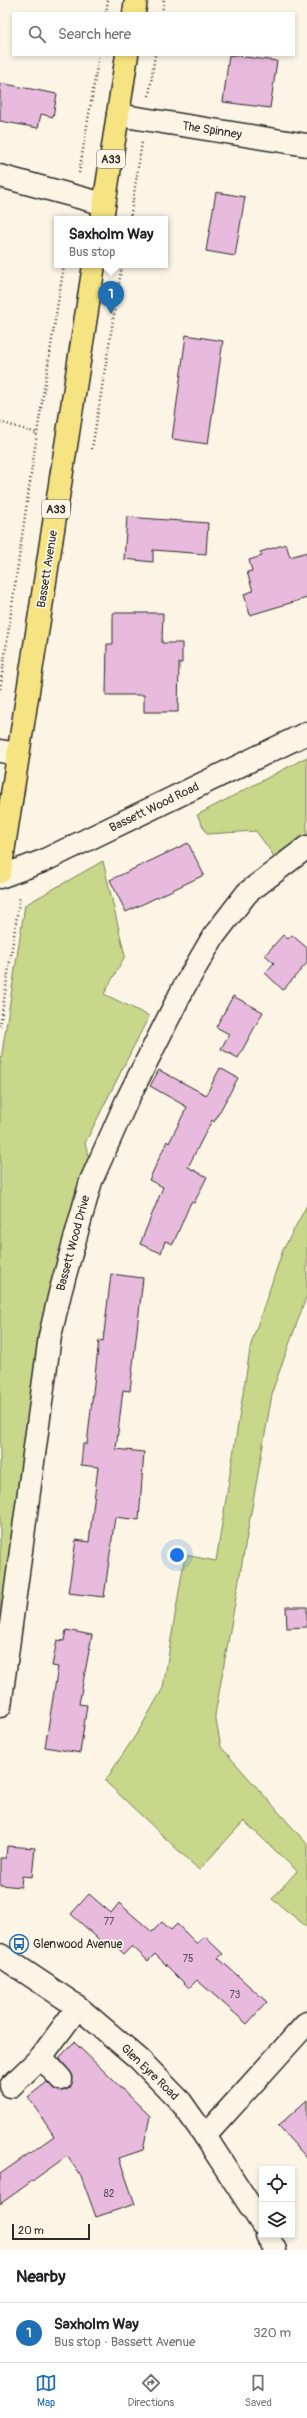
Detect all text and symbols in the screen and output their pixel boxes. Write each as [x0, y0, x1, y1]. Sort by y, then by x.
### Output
search box [12, 12, 295, 56]
icon: search [26, 23, 48, 45]
text: Search here [58, 25, 131, 44]
street label: The Spinney [181, 118, 243, 143]
road number: A33 [97, 150, 125, 168]
popup [54, 216, 168, 268]
text: Saxholm Way [69, 225, 153, 244]
text: Bus stop [69, 244, 116, 260]
pin: 1 [98, 281, 124, 314]
road number: A33 [42, 500, 70, 518]
street label: Bassett Avenue [34, 529, 61, 609]
street label: Bassett Wood Road [107, 779, 202, 836]
street label: Bassett Wood Drive [53, 1194, 94, 1293]
your location [167, 1545, 187, 1565]
house number: 77 [104, 1916, 115, 1928]
bus stop icon: Glenwood Avenue [8, 1933, 30, 1955]
place label: Glenwood Avenue [33, 1937, 123, 1952]
house number: 75 [183, 1953, 193, 1965]
house number: 73 [230, 1989, 241, 2001]
street label: Glen Eyre Road [118, 2041, 182, 2104]
map controls [259, 2166, 295, 2238]
button: locate [259, 2166, 295, 2202]
house number: 82 [104, 2188, 115, 2200]
button: layers [259, 2202, 295, 2238]
scale bar [12, 2222, 90, 2241]
text: 20 m [18, 2224, 44, 2237]
text: Nearby [16, 2266, 65, 2287]
text: Saxholm Way [54, 2315, 139, 2334]
text: 1 [26, 2325, 32, 2341]
text: 320 m [253, 2325, 291, 2341]
text: Bus stop · Bassett Avenue [54, 2334, 195, 2350]
tab: Map [35, 2372, 57, 2409]
tab: Directions [127, 2372, 174, 2409]
tab: Saved [245, 2372, 272, 2409]

